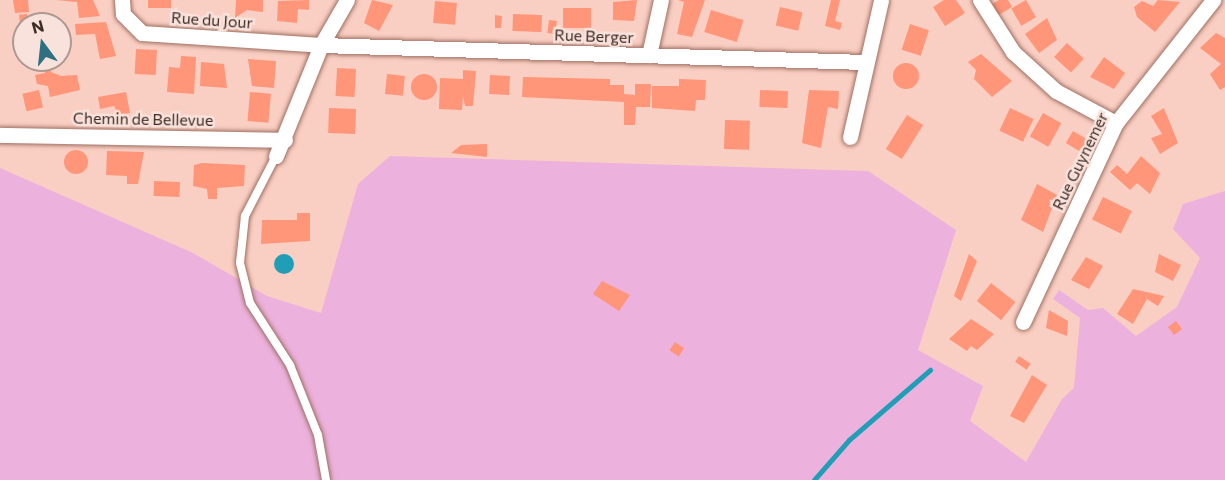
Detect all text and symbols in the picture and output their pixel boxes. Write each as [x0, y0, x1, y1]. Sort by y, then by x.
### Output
street label: Rue du Jour [171, 8, 253, 32]
north arrow [12, 12, 72, 72]
text: N [29, 15, 46, 37]
street label: Rue Berger [554, 25, 634, 47]
street label: Chemin de Bellevue [73, 108, 213, 130]
street label: Rue Guynemer [1048, 109, 1112, 213]

